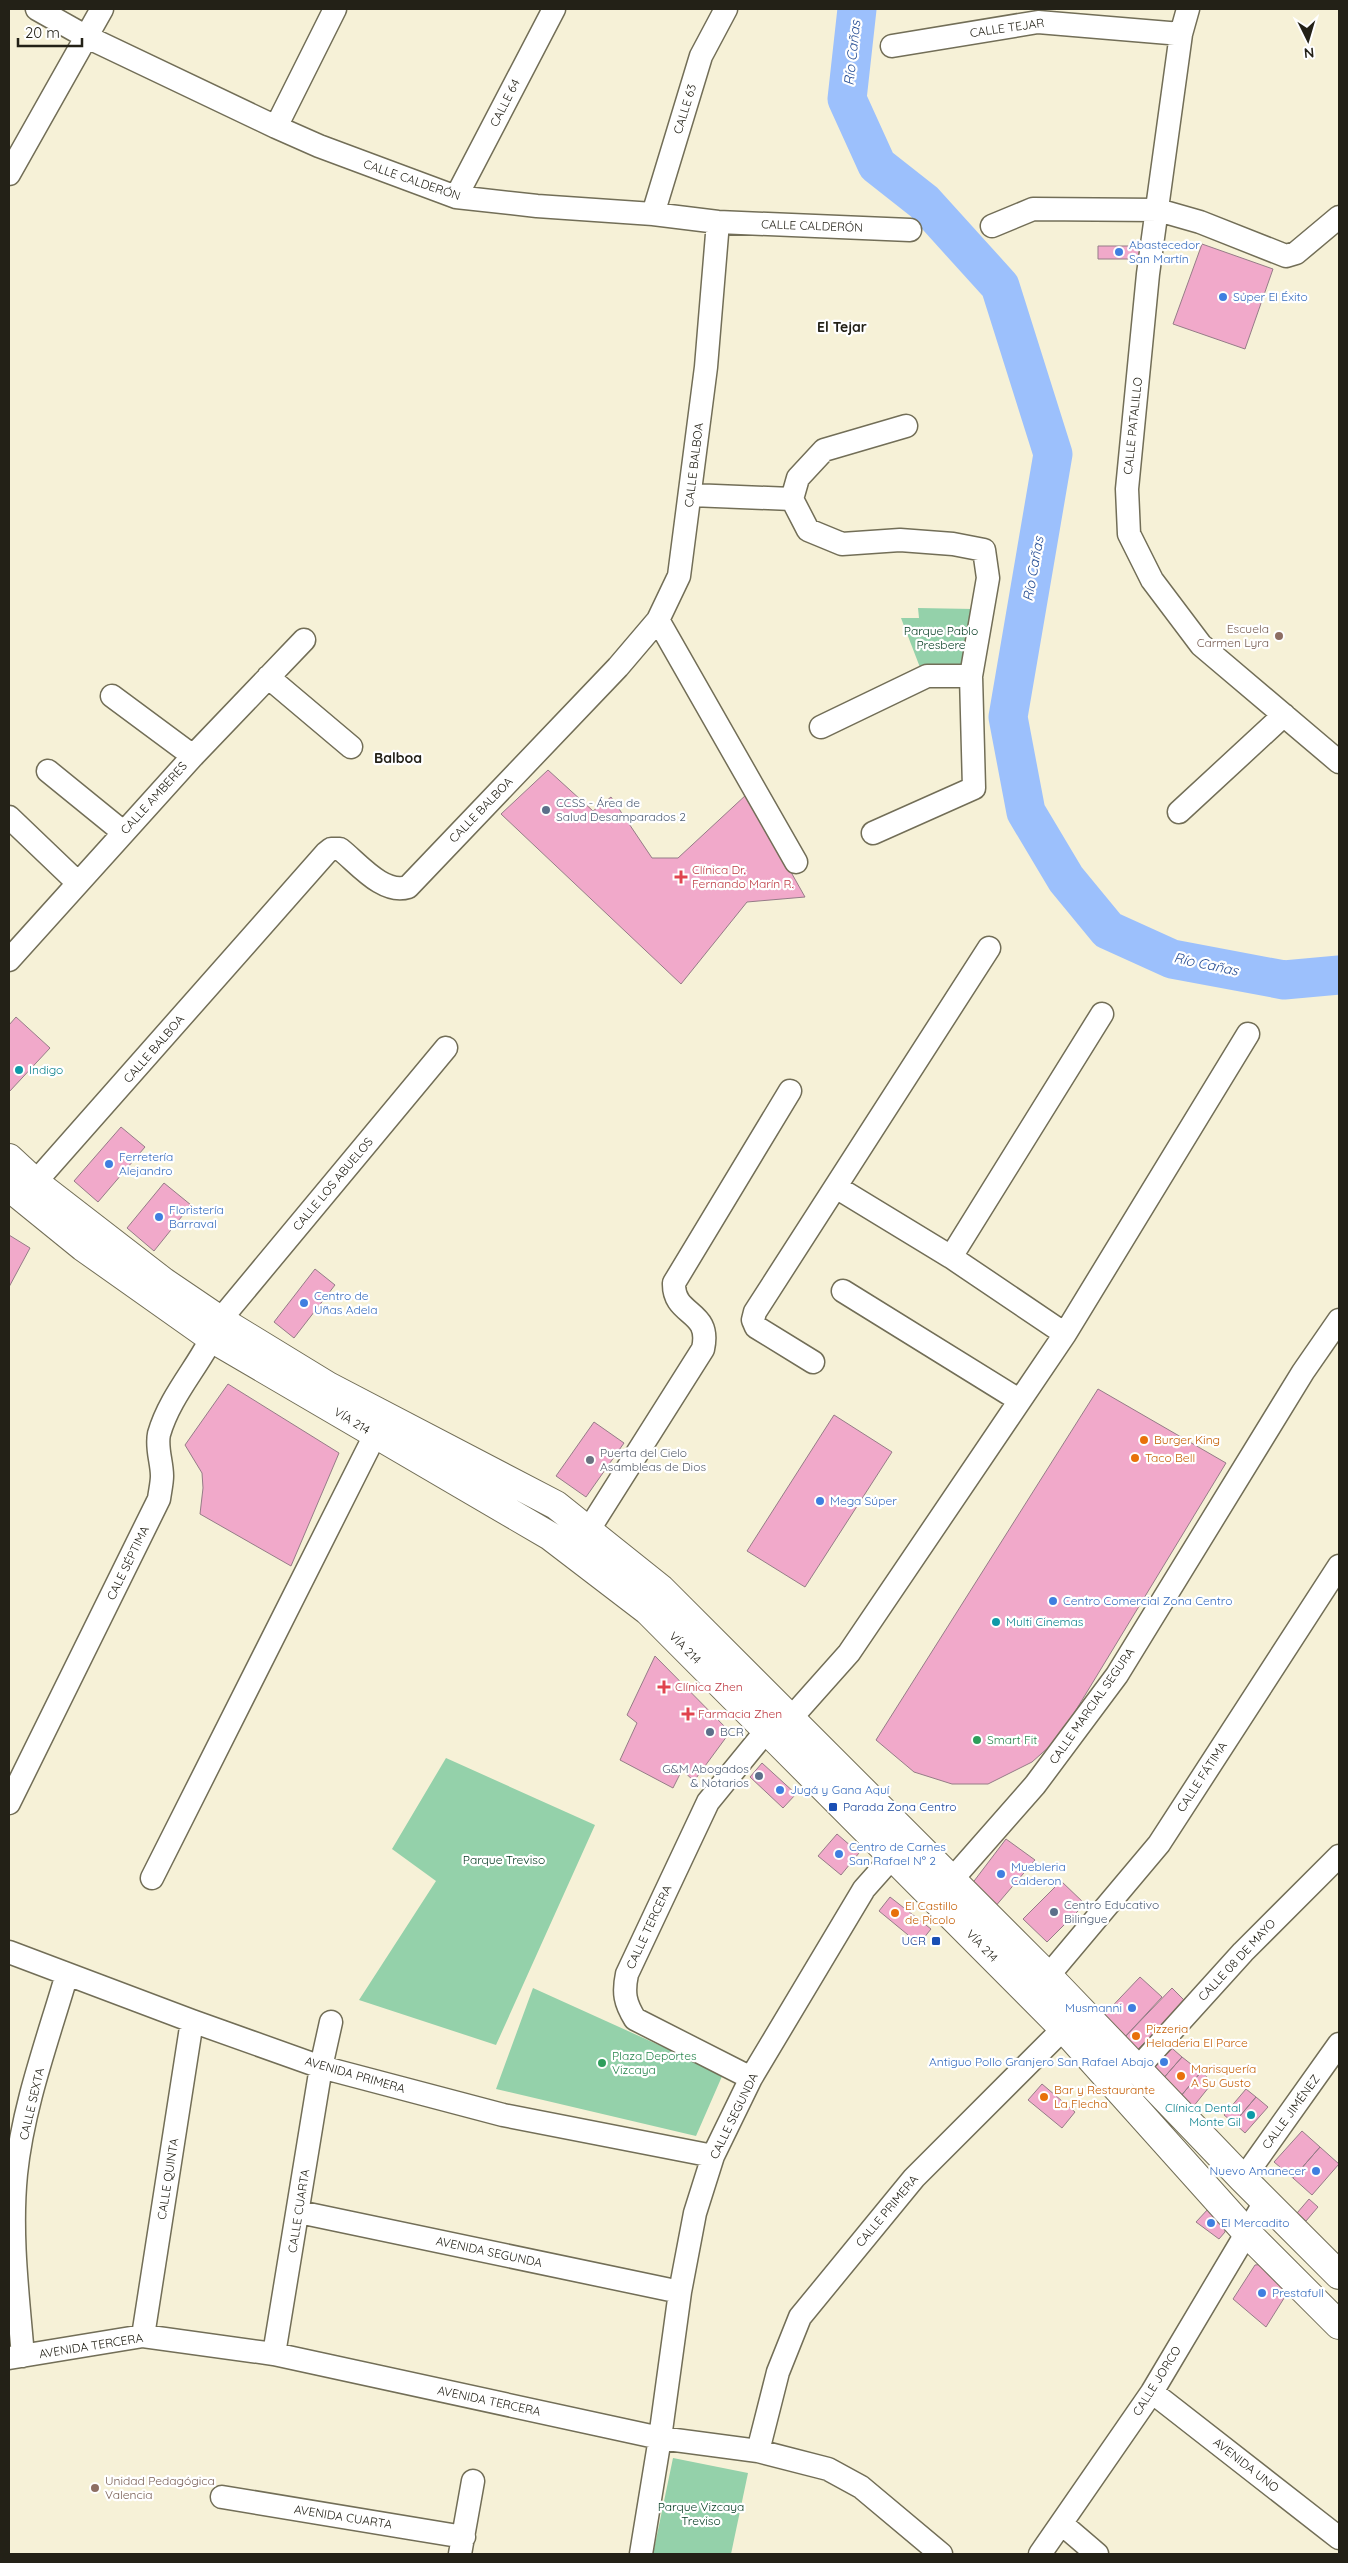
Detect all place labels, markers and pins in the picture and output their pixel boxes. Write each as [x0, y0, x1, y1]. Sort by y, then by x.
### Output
place label: Abastecedor San Martín [1129, 237, 1200, 266]
marker: Abastecedor San Martín [1113, 246, 1125, 258]
place label: Súper El Éxito [1233, 289, 1308, 304]
marker: Súper El Éxito [1217, 291, 1229, 303]
place label: Escuela Carmen Lyra [1197, 621, 1269, 650]
marker: Escuela Carmen Lyra [1273, 630, 1285, 642]
place label: CCSS - Área de Salud Desamparados 2 [556, 795, 686, 824]
marker: CCSS - Área de Salud Desamparados 2 [540, 804, 552, 816]
place label: Clínica Dr. Fernando Marín R. [692, 862, 794, 891]
marker: Clínica Dr. Fernando Marín R. [674, 870, 688, 884]
place label: Indigo [29, 1062, 63, 1077]
marker: Indigo [13, 1064, 25, 1076]
place label: Ferretería Alejandro [119, 1149, 173, 1178]
marker: Ferretería Alejandro [103, 1158, 115, 1170]
place label: Floristería Barraval [169, 1202, 224, 1231]
marker: Floristería Barraval [153, 1211, 165, 1223]
place label: Centro de Uñas Adela [314, 1288, 378, 1317]
marker: Centro de Uñas Adela [298, 1297, 310, 1309]
place label: Burger King [1154, 1432, 1220, 1447]
marker: Burger King [1138, 1434, 1150, 1446]
place label: Puerta del Cielo Asambleas de Dios [600, 1445, 706, 1474]
place label: Taco Bell [1145, 1450, 1195, 1465]
marker: Taco Bell [1129, 1452, 1141, 1464]
marker: Puerta del Cielo Asambleas de Dios [584, 1454, 596, 1466]
place label: Mega Súper [830, 1493, 897, 1508]
marker: Mega Súper [814, 1495, 826, 1507]
place label: Centro Comercial Zona Centro [1063, 1593, 1232, 1608]
marker: Centro Comercial Zona Centro [1047, 1595, 1059, 1607]
place label: Multi Cinemas [1006, 1614, 1084, 1629]
marker: Multi Cinemas [990, 1616, 1002, 1628]
place label: Clínica Zhen [675, 1679, 743, 1694]
marker: Clínica Zhen [657, 1680, 671, 1694]
place label: Farmacia Zhen [698, 1706, 782, 1721]
marker: Farmacia Zhen [682, 1708, 694, 1720]
place label: BCR [720, 1724, 744, 1739]
marker: BCR [704, 1726, 716, 1738]
place label: Smart Fit [987, 1732, 1037, 1747]
marker: Smart Fit [971, 1734, 983, 1746]
place label: G&M Abogados & Notarios [662, 1761, 749, 1790]
marker: G&M Abogados & Notarios [753, 1770, 765, 1782]
place label: Jugá y Gana Aquí [790, 1782, 890, 1797]
marker: Jugá y Gana Aquí [774, 1784, 786, 1796]
place label: Parada Zona Centro [843, 1799, 957, 1814]
marker: Parada Zona Centro [827, 1801, 839, 1813]
place label: Centro de Carnes San Rafael Nº 2 [849, 1839, 946, 1868]
marker: Centro de Carnes San Rafael Nº 2 [833, 1848, 845, 1860]
place label: Muebleria Calderon [1011, 1859, 1066, 1888]
marker: Muebleria Calderon [995, 1868, 1007, 1880]
place label: Centro Educativo Bilingue [1064, 1897, 1159, 1926]
place label: El Castillo de Picolo [905, 1898, 958, 1927]
marker: Centro Educativo Bilingue [1048, 1906, 1060, 1918]
marker: El Castillo de Picolo [889, 1907, 901, 1919]
place label: UCR [902, 1933, 926, 1948]
marker: UCR [930, 1935, 942, 1947]
place label: Musmanni [1065, 2000, 1122, 2015]
marker: Musmanni [1126, 2002, 1138, 2014]
place label: Pizzeria Heladeria El Parce [1146, 2021, 1248, 2050]
marker: Pizzeria Heladeria El Parce [1130, 2030, 1142, 2042]
place label: Plaza Deportes Vizcaya [612, 2048, 697, 2077]
place label: Antiguo Pollo Granjero San Rafael Abajo [929, 2054, 1154, 2069]
marker: Antiguo Pollo Granjero San Rafael Abajo [1158, 2056, 1170, 2068]
marker: Plaza Deportes Vizcaya [596, 2057, 608, 2069]
place label: Marisquería A Su Gusto [1191, 2061, 1256, 2090]
marker: Marisquería A Su Gusto [1175, 2070, 1187, 2082]
place label: Bar y Restaurante La Flecha [1054, 2082, 1155, 2111]
marker: Bar y Restaurante La Flecha [1038, 2091, 1050, 2103]
place label: Clínica Dental Monte Gil [1165, 2100, 1241, 2129]
marker: Clínica Dental Monte Gil [1245, 2109, 1257, 2121]
place label: Nuevo Amanecer [1210, 2163, 1306, 2178]
marker: Nuevo Amanecer [1310, 2165, 1322, 2177]
place label: El Mercadito [1221, 2215, 1290, 2230]
marker: El Mercadito [1205, 2217, 1217, 2229]
place label: Prestafull [1272, 2285, 1324, 2300]
marker: Prestafull [1256, 2287, 1268, 2299]
place label: Unidad Pedagógica Valencia [105, 2473, 215, 2502]
marker: Unidad Pedagógica Valencia [89, 2482, 101, 2494]

